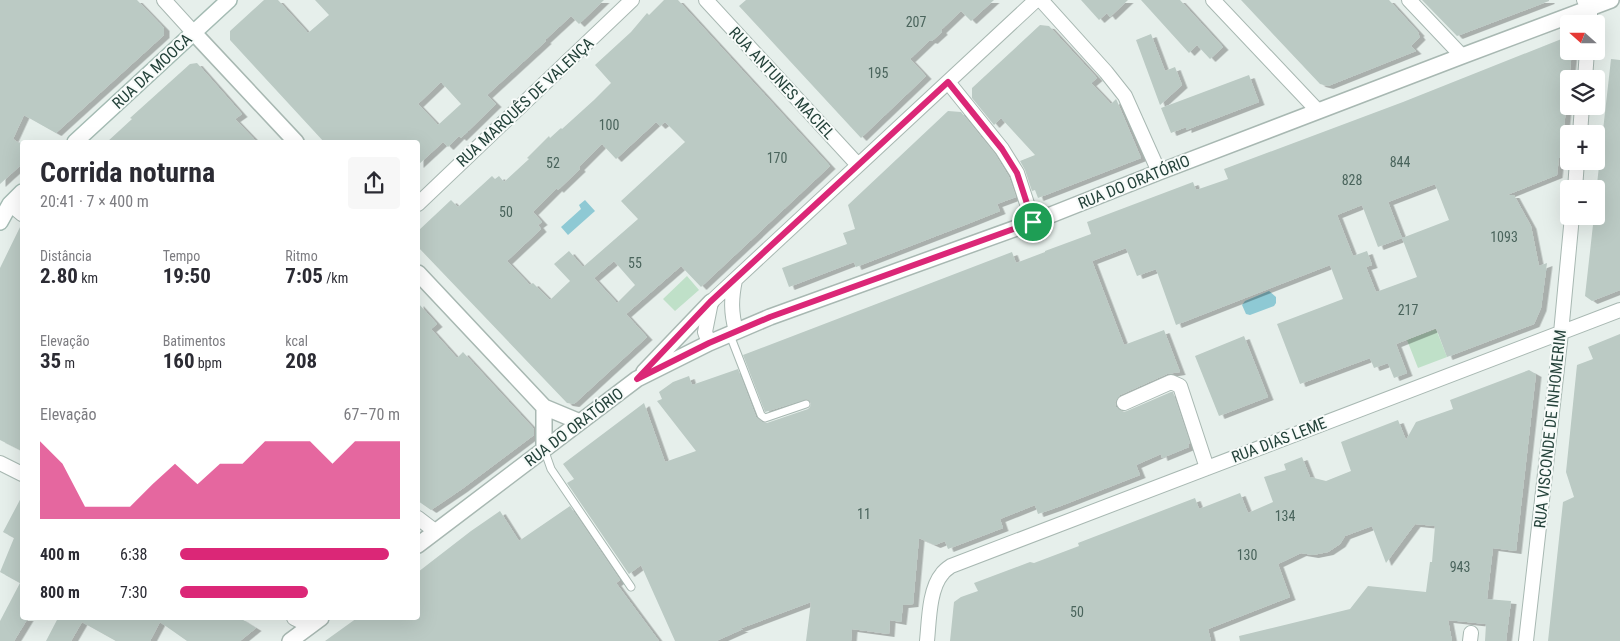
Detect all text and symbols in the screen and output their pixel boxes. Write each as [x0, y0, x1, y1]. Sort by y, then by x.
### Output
house number: 207 [906, 14, 926, 30]
north arrow [1560, 15, 1605, 60]
map controls [1560, 15, 1605, 225]
street label: RUA ANTUNES MACIEL [725, 23, 839, 143]
street label: RUA DA MOOCA [108, 29, 196, 113]
street label: RUA MARQUÊS DE VALENÇA [452, 33, 598, 171]
house number: 195 [868, 65, 888, 81]
button: layers [1560, 70, 1605, 115]
house number: 100 [599, 117, 619, 133]
button: + [1560, 125, 1605, 170]
house number: 170 [767, 150, 787, 166]
street label: RUA DO ORATÓRIO [1075, 150, 1193, 213]
house number: 844 [1390, 154, 1410, 170]
house number: 52 [546, 155, 560, 171]
text: Corrida noturna [40, 156, 215, 189]
button: share [348, 157, 400, 209]
house number: 828 [1342, 172, 1362, 188]
button: − [1560, 180, 1605, 225]
text: 20:41 · 7 × 400 m [40, 192, 149, 211]
pin [1012, 201, 1054, 243]
house number: 50 [499, 204, 513, 220]
icon: arrive [1019, 208, 1047, 236]
house number: 1093 [1490, 229, 1518, 245]
text: Distância [40, 248, 92, 264]
text: Tempo [163, 248, 200, 264]
text: Ritmo [285, 248, 318, 264]
house number: 55 [628, 255, 642, 271]
text: 2.80 [40, 264, 78, 288]
text: 19:50 [163, 264, 211, 288]
text: 7:05 [285, 264, 323, 288]
text: km [78, 270, 98, 286]
text: /km [323, 270, 348, 286]
house number: 217 [1398, 302, 1418, 318]
street label: RUA VISCONDE DE INHOMERIM [1530, 329, 1570, 529]
text: Elevação [40, 333, 89, 349]
text: Batimentos [163, 333, 226, 349]
text: kcal [285, 333, 308, 349]
text: 35 [40, 349, 61, 373]
text: 160 [163, 349, 195, 373]
text: 208 [285, 349, 317, 373]
text: m [61, 355, 75, 371]
text: bpm [195, 355, 222, 371]
street label: RUA DO ORATÓRIO [520, 383, 627, 470]
text: Elevação [40, 405, 97, 424]
text: 67–70 m [344, 405, 400, 424]
street label: RUA DIAS LEME [1229, 413, 1329, 467]
house number: 11 [857, 506, 871, 522]
house number: 134 [1275, 508, 1295, 524]
text: 400 m [40, 545, 80, 564]
text: 6:38 [120, 545, 147, 564]
house number: 130 [1237, 547, 1257, 563]
house number: 943 [1450, 559, 1470, 575]
text: 800 m [40, 583, 80, 602]
text: 7:30 [120, 583, 147, 602]
house number: 50 [1070, 604, 1084, 620]

